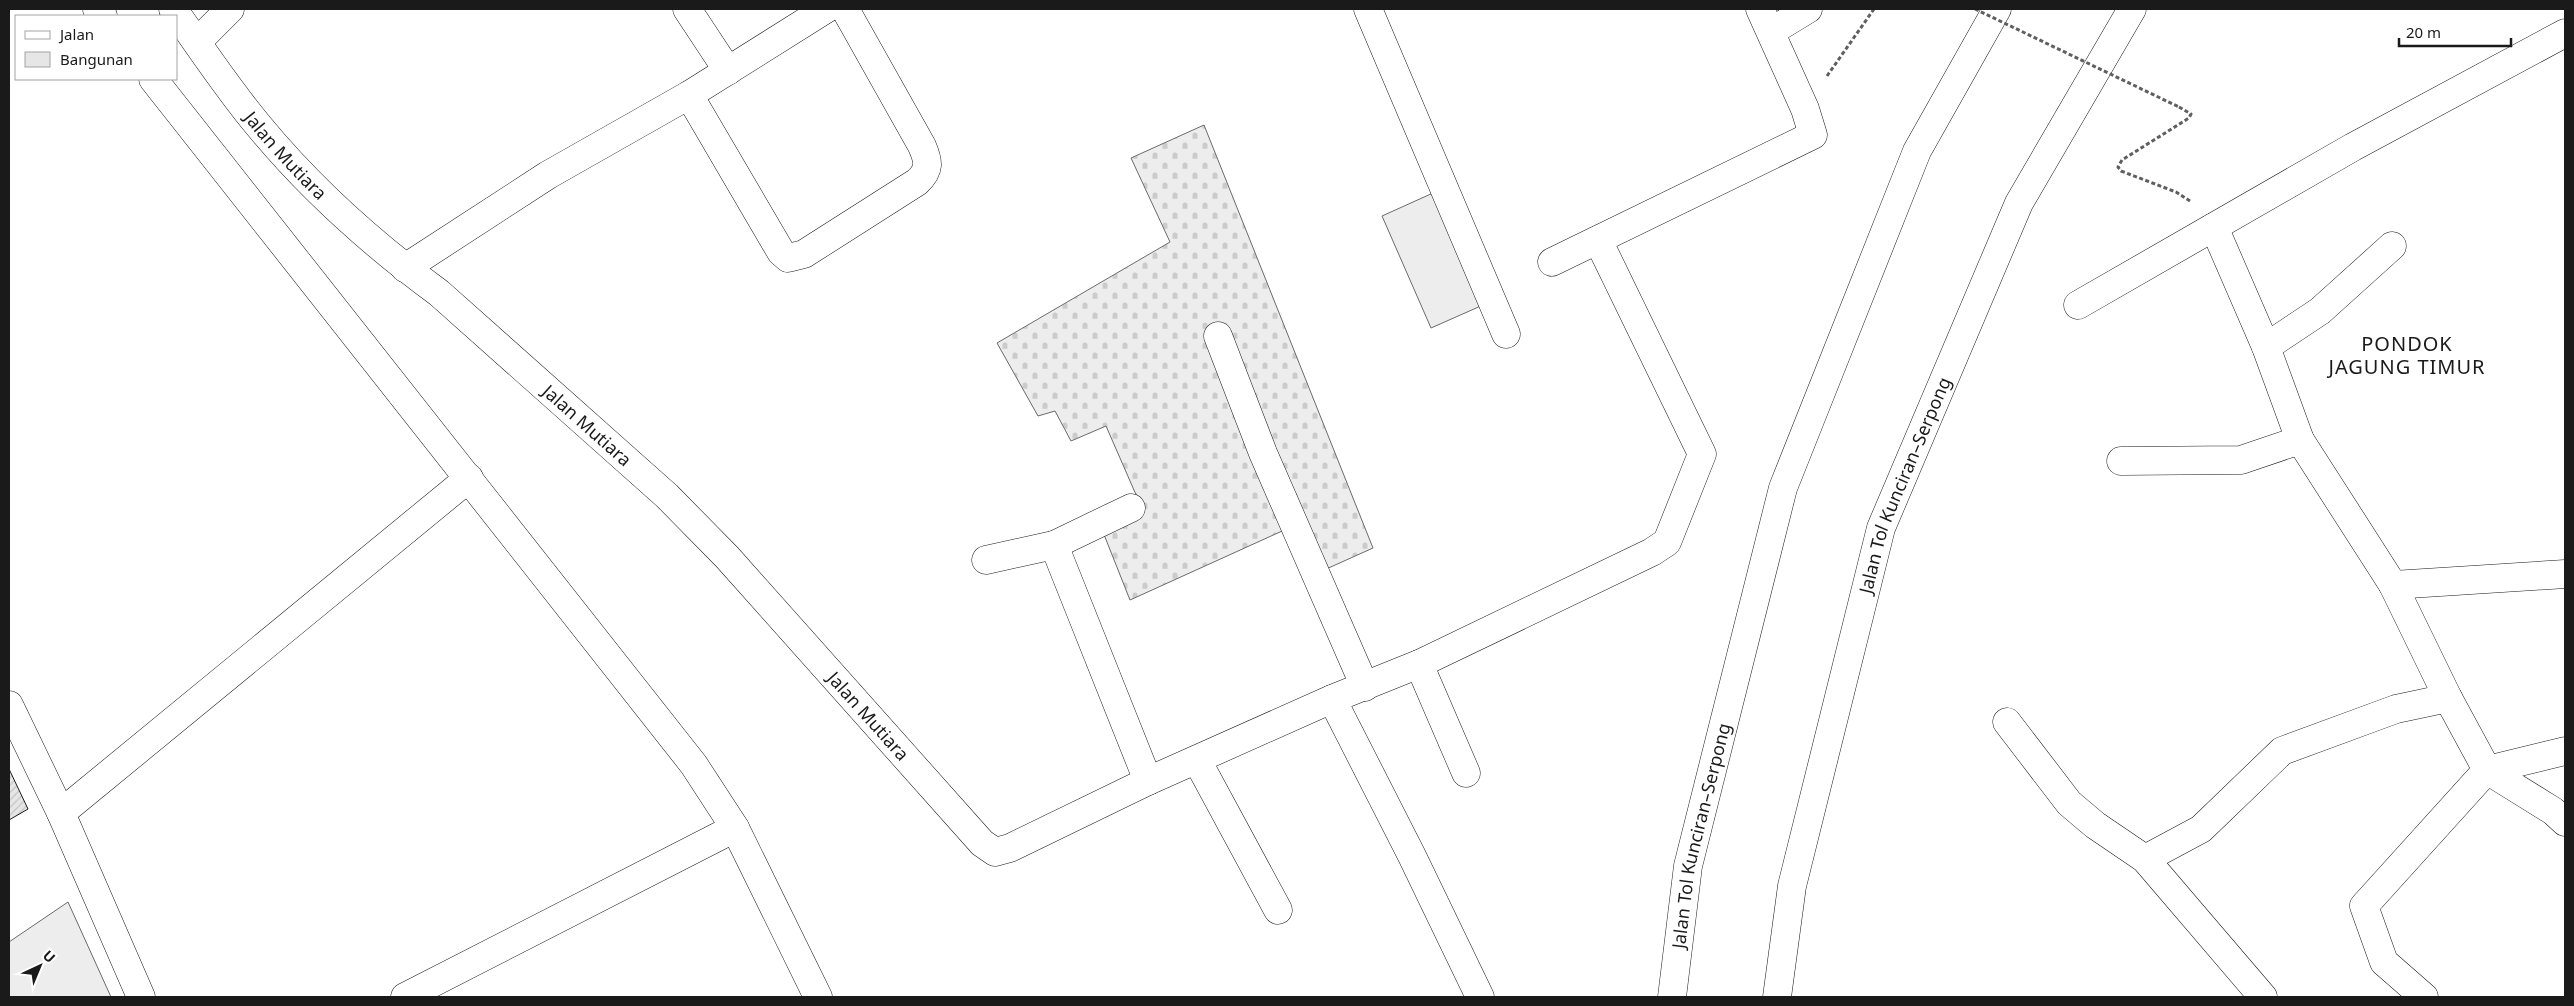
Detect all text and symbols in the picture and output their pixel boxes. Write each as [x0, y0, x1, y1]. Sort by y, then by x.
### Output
legend [15, 15, 178, 80]
scale bar [2399, 15, 2512, 47]
text: 20 m [2406, 22, 2441, 42]
text: Jalan [58, 24, 94, 44]
text: Bangunan [60, 49, 133, 69]
street label: Jalan Mutiara [238, 105, 332, 205]
district label: PONDOK JAGUNG TIMUR [2326, 330, 2486, 380]
street label: Jalan Tol Kunciran–Serpong [1853, 373, 1956, 598]
street label: Jalan Mutiara [536, 378, 637, 471]
street label: Jalan Mutiara [821, 665, 915, 765]
street label: Jalan Tol Kunciran–Serpong [1666, 720, 1736, 952]
north arrow [15, 941, 65, 991]
text: U [39, 946, 60, 967]

